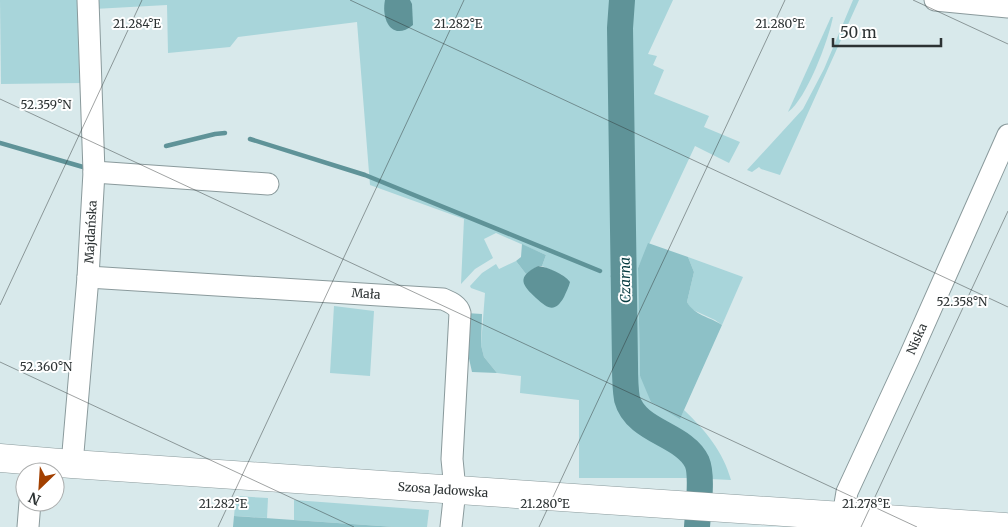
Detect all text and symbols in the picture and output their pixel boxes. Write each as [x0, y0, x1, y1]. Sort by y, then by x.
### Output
scale bar [833, 15, 940, 47]
text: 21.284°E [113, 16, 161, 31]
text: 21.282°E [434, 16, 483, 31]
text: 21.280°E [755, 16, 805, 31]
text: 50 m [840, 23, 877, 42]
text: 52.359°N [21, 97, 72, 112]
street label: Majdańska [81, 199, 100, 264]
water label: Czarna [616, 257, 634, 303]
street label: Mała [351, 285, 382, 302]
text: 52.358°N [937, 294, 988, 309]
street label: Niska [903, 320, 930, 357]
text: 52.360°N [20, 359, 73, 374]
north arrow [15, 462, 65, 512]
street label: Szosa Jadowska [397, 479, 489, 500]
text: N [26, 488, 43, 509]
text: 21.282°E [199, 496, 248, 511]
text: 21.280°E [520, 496, 570, 511]
text: 21.278°E [842, 496, 890, 511]

